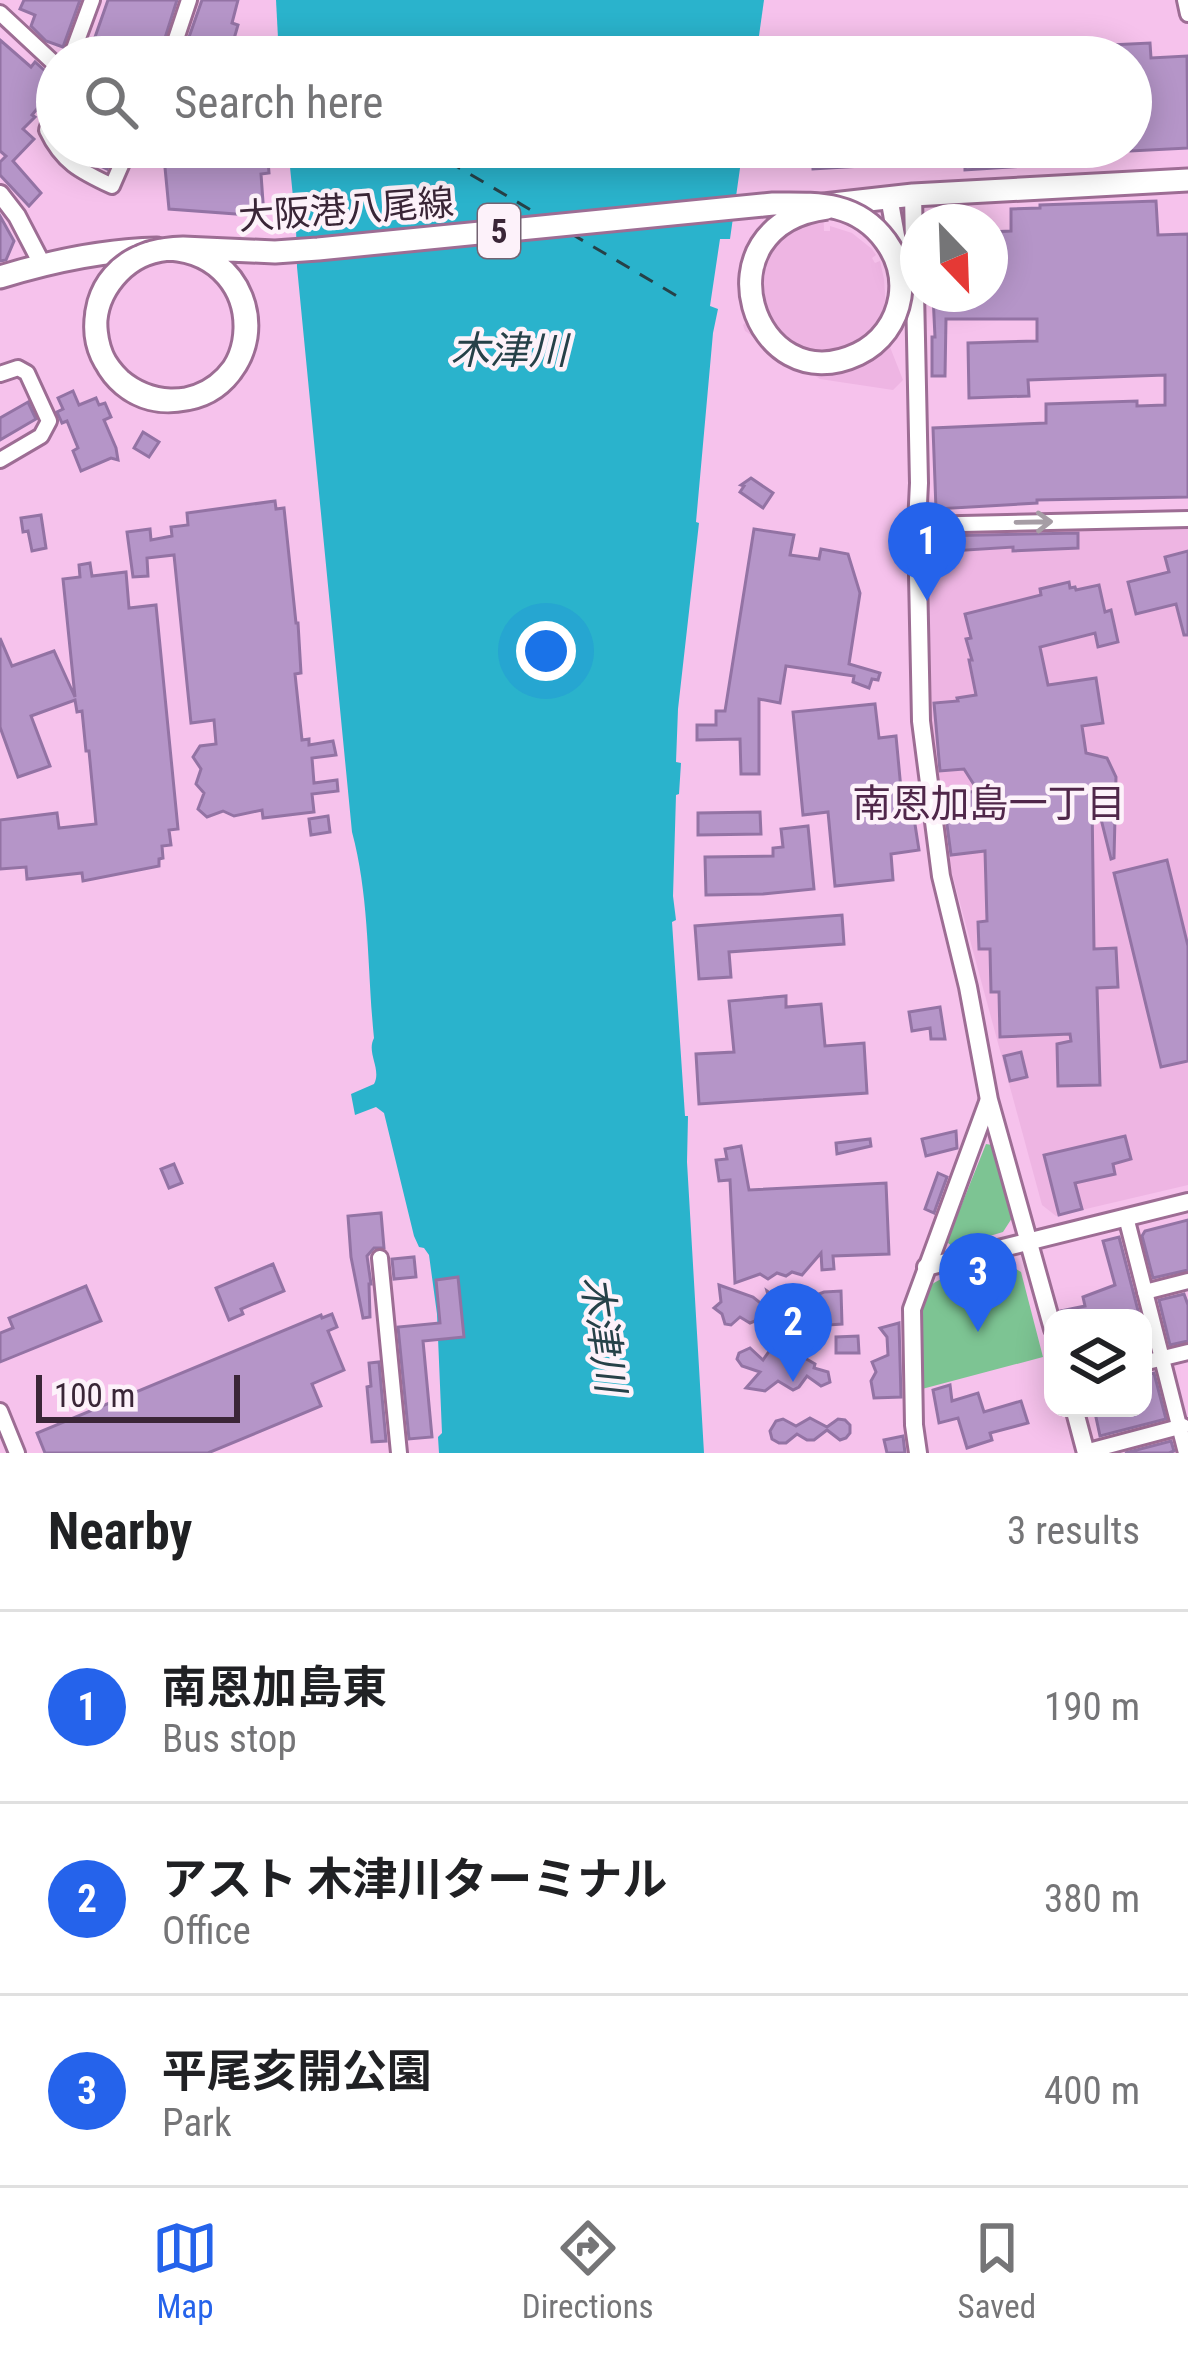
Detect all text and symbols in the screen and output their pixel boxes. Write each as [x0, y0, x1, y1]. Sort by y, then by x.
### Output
search box [36, 36, 1152, 168]
icon: search [78, 69, 144, 135]
text: Search here [174, 76, 383, 129]
street label: 大阪港八尾線 [237, 182, 455, 238]
road number: 5 [478, 204, 520, 258]
north arrow [900, 204, 1008, 312]
water label: 木津川 [450, 328, 571, 374]
pin: 1 [888, 502, 966, 601]
one-way arrow [1014, 511, 1053, 534]
your location [516, 621, 576, 681]
district label: 南恩加島一丁目 [852, 781, 1126, 827]
pin: 3 [939, 1233, 1017, 1332]
water label: 木津川 [572, 1273, 634, 1399]
pin: 2 [754, 1283, 832, 1382]
map controls [1044, 1309, 1152, 1417]
button: layers [1044, 1309, 1152, 1417]
scale bar [36, 1369, 240, 1422]
text: 100 m [54, 1376, 135, 1415]
text: Nearby [48, 1502, 192, 1561]
text: 3 results [1007, 1508, 1140, 1554]
text: 南恩加島東 [162, 1661, 387, 1714]
text: 1 [77, 1684, 97, 1730]
text: 190 m [1044, 1684, 1140, 1730]
text: Bus stop [162, 1716, 297, 1762]
text: アスト 木津川ターミナル [162, 1853, 667, 1906]
text: 2 [77, 1876, 97, 1922]
text: 380 m [1044, 1876, 1140, 1922]
text: Office [162, 1908, 251, 1954]
text: 平尾亥開公園 [162, 2045, 432, 2098]
text: 3 [77, 2068, 97, 2114]
text: 400 m [1044, 2068, 1140, 2114]
text: Park [162, 2100, 232, 2146]
tab: Map [152, 2215, 218, 2326]
tab: Directions [522, 2215, 654, 2326]
tab: Saved [958, 2215, 1036, 2326]

